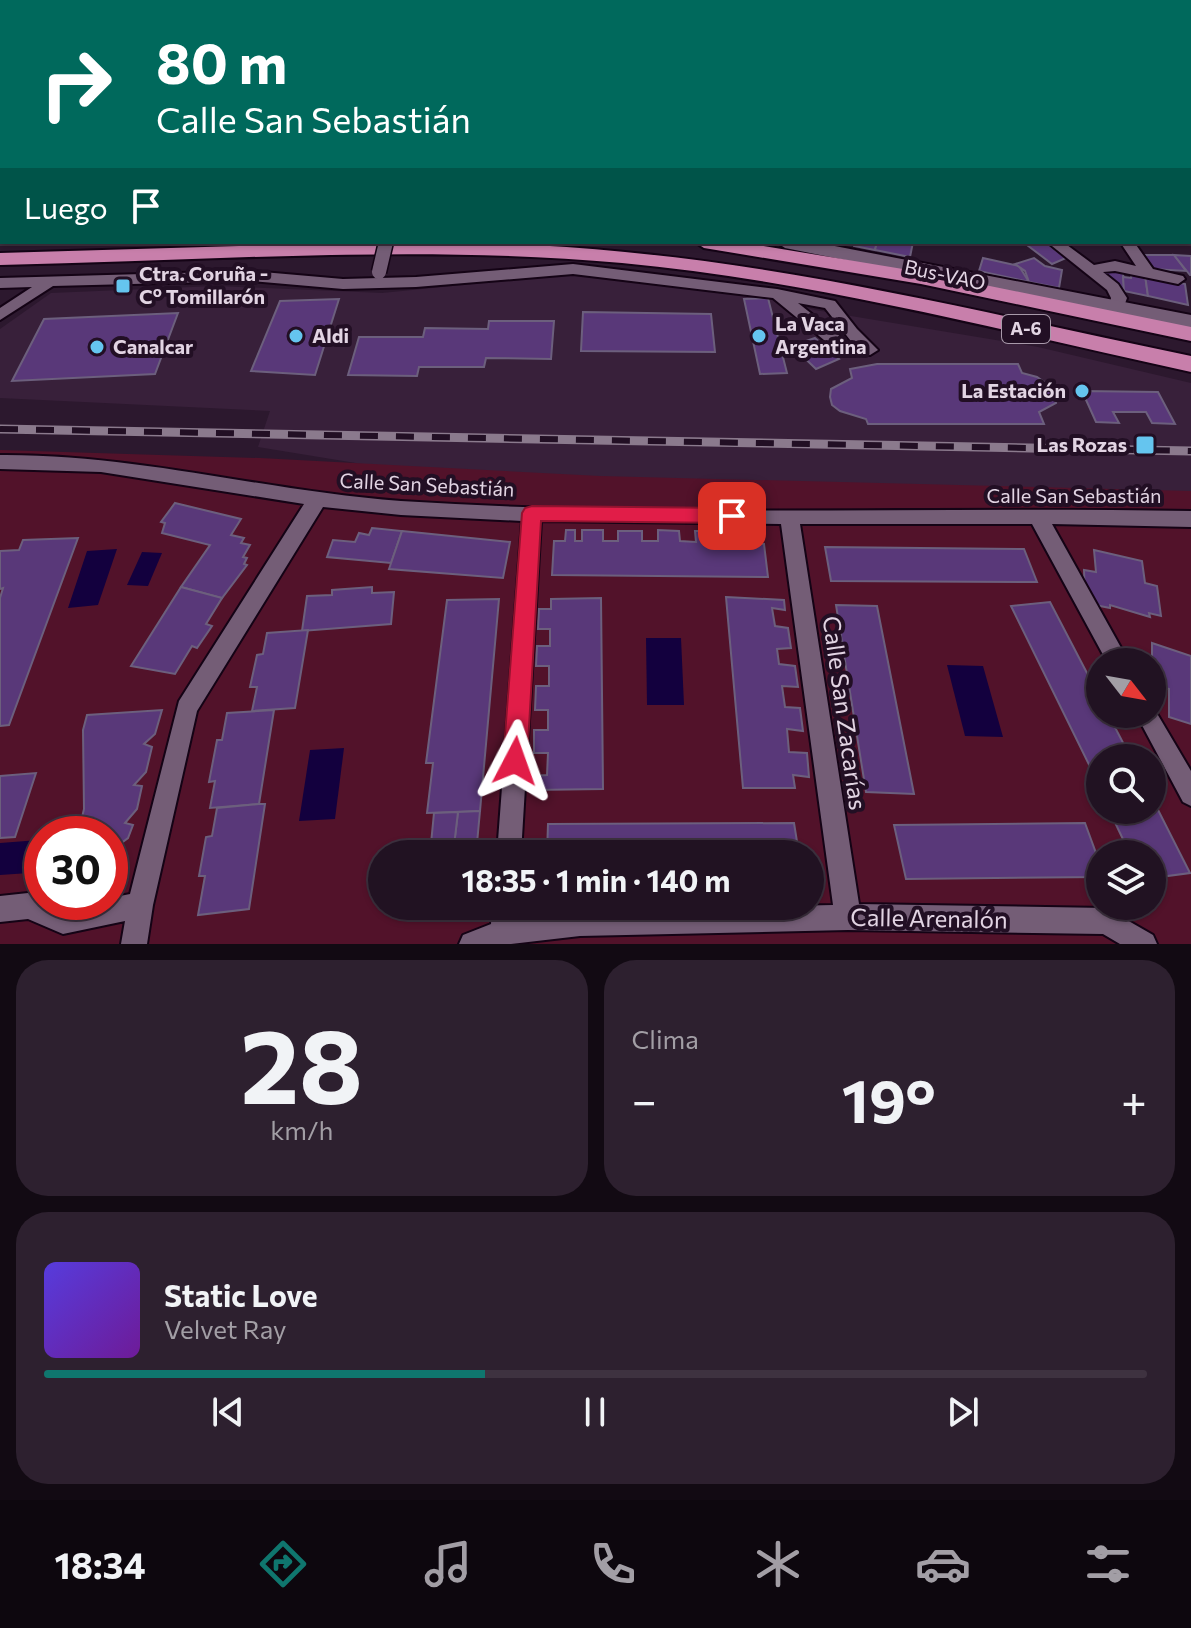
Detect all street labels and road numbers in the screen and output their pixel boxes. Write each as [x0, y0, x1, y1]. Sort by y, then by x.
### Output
street label: Bus-VAO [902, 254, 988, 294]
road number: A-6 [1002, 315, 1050, 343]
street label: Calle San Sebastián [339, 467, 515, 501]
street label: Calle San Sebastián [987, 483, 1161, 507]
street label: Calle San Zacarías [818, 614, 873, 812]
street label: Calle Arenalón [850, 902, 1008, 933]

